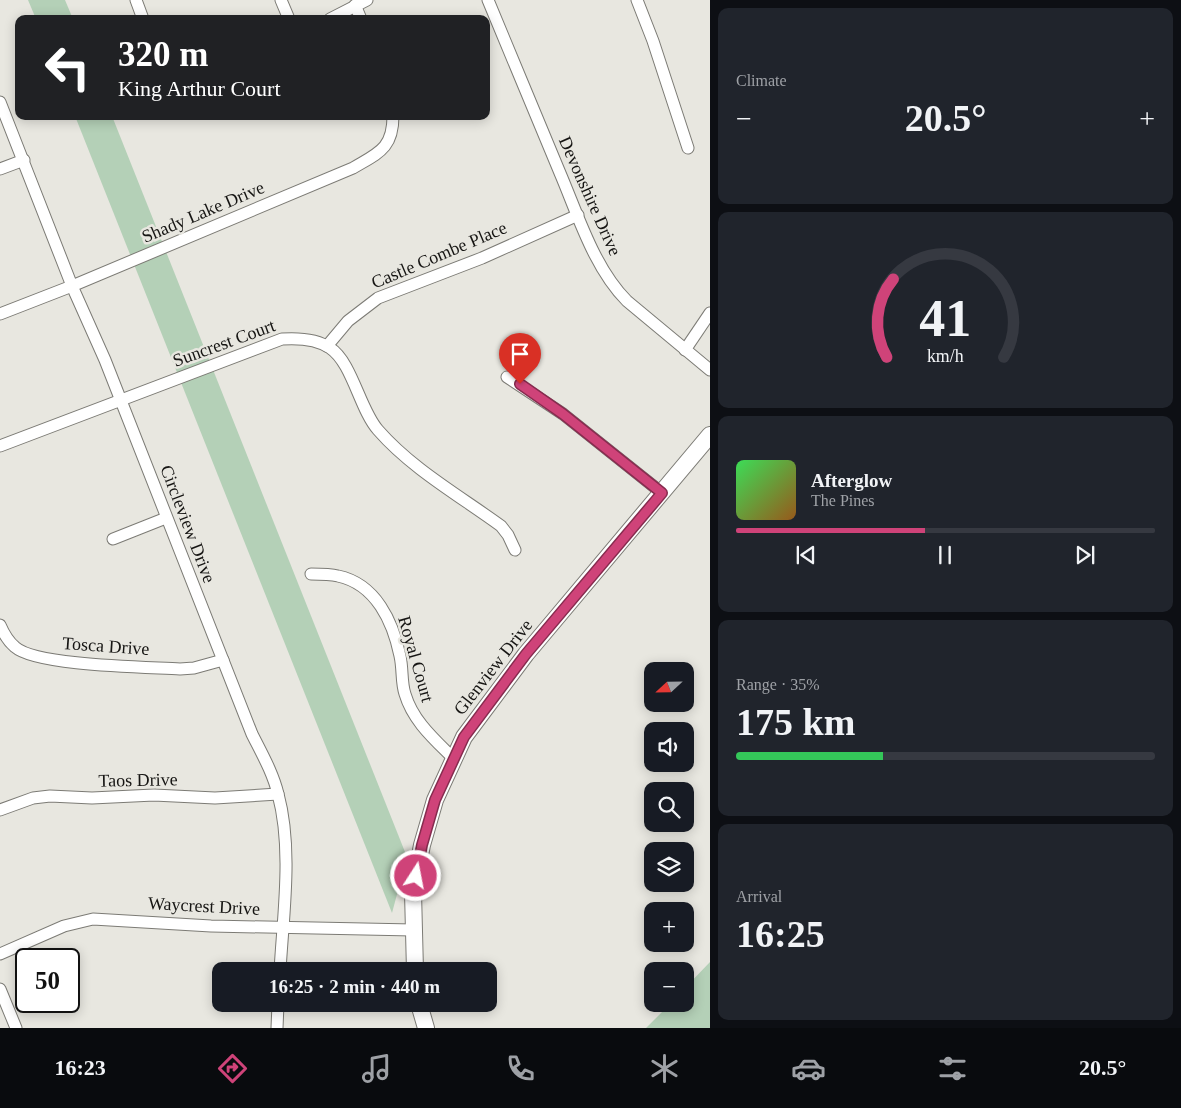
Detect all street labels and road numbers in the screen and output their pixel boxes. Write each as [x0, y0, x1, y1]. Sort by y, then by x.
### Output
street label: Devonshire Drive [555, 133, 625, 259]
street label: Shady Lake Drive [139, 177, 267, 247]
street label: Castle Combe Place [368, 217, 510, 293]
street label: Suncrest Court [170, 315, 278, 371]
street label: Circleview Drive [156, 462, 220, 586]
street label: Royal Court [394, 614, 438, 704]
street label: Glenview Drive [450, 615, 536, 719]
street label: Tosca Drive [62, 633, 150, 659]
street label: Taos Drive [98, 769, 178, 791]
street label: Waycrest Drive [148, 893, 260, 919]

